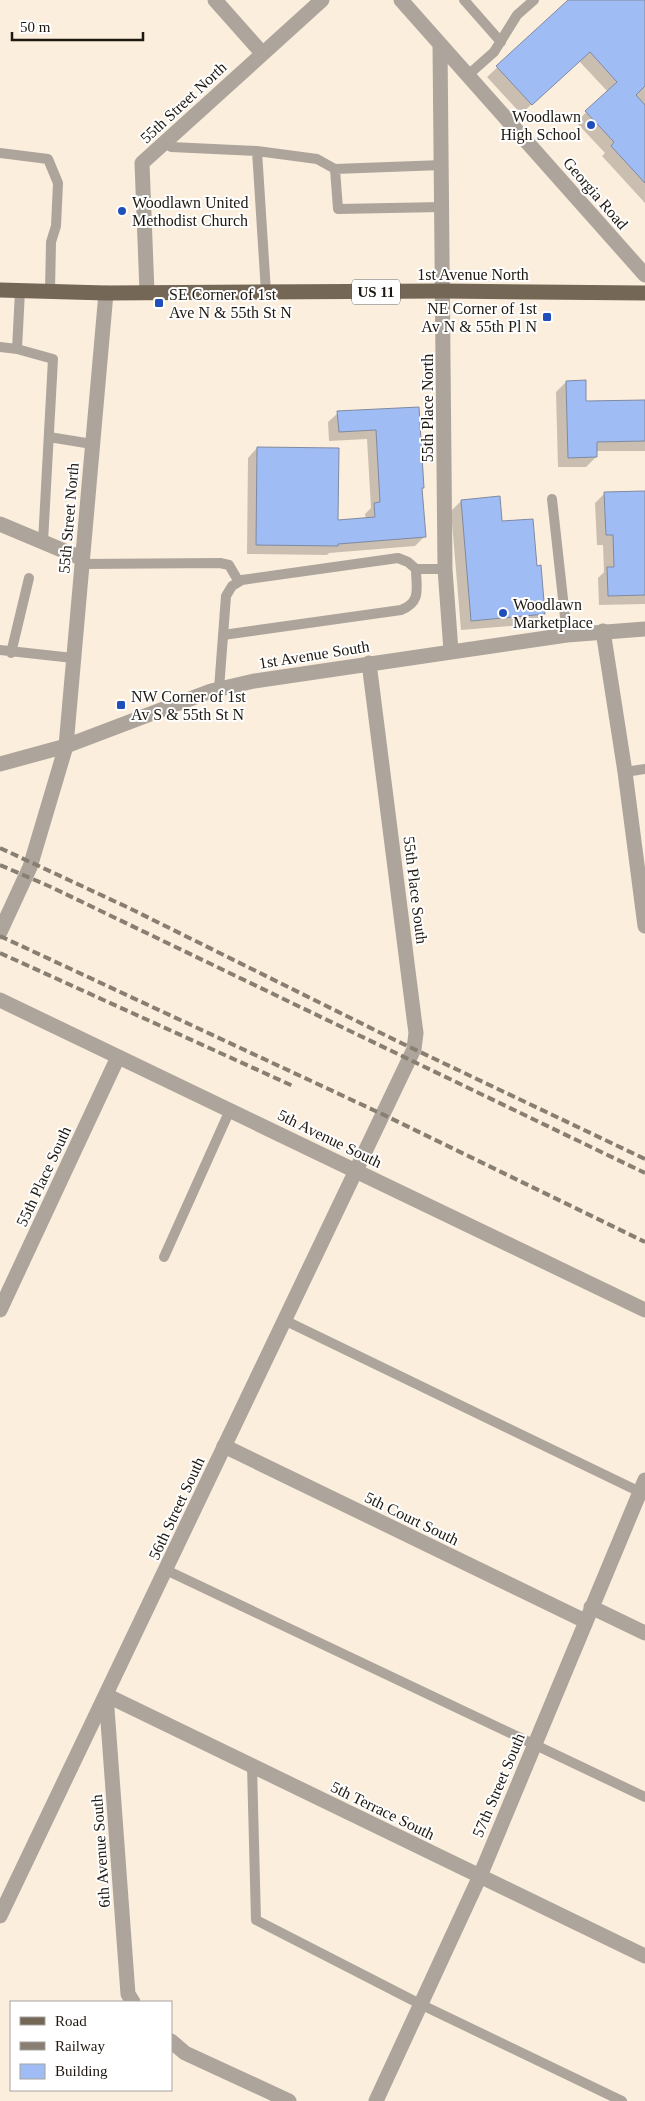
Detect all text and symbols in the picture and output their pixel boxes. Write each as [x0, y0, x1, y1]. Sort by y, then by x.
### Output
scale bar [12, 10, 144, 42]
text: 50 m [20, 19, 51, 35]
street label: 55th Street North [137, 58, 230, 146]
place label: Woodlawn High School [501, 108, 582, 144]
marker: Woodlawn High School [585, 119, 597, 131]
street label: Georgia Road [559, 154, 631, 233]
place label: Woodlawn United Methodist Church [132, 194, 248, 229]
marker: Woodlawn United Methodist Church [116, 205, 128, 217]
street label: 1st Avenue North [417, 266, 529, 283]
road number: US 11 [352, 280, 400, 304]
place label: SE Corner of 1st Ave N & 55th St N [169, 286, 292, 321]
marker: SE Corner of 1st Ave N & 55th St N [153, 297, 165, 309]
place label: NE Corner of 1st Av N & 55th Pl N [421, 300, 538, 335]
marker: NE Corner of 1st Av N & 55th Pl N [541, 311, 553, 323]
street label: 55th Place North [419, 354, 436, 462]
street label: 55th Street North [55, 462, 82, 574]
place label: Woodlawn Marketplace [513, 596, 593, 632]
marker: Woodlawn Marketplace [497, 607, 509, 619]
street label: 1st Avenue South [258, 637, 371, 672]
place label: NW Corner of 1st Av S & 55th St N [131, 688, 246, 723]
marker: NW Corner of 1st Av S & 55th St N [115, 699, 127, 711]
street label: 55th Place South [400, 835, 431, 945]
street label: 5th Avenue South [275, 1106, 385, 1171]
street label: 55th Place South [13, 1123, 74, 1229]
street label: 56th Street South [145, 1454, 208, 1562]
street label: 5th Court South [362, 1488, 461, 1548]
street label: 57th Street South [469, 1731, 528, 1840]
street label: 5th Terrace South [328, 1778, 437, 1843]
street label: 6th Avenue South [88, 1794, 113, 1908]
legend [10, 2001, 172, 2091]
text: Road [55, 2013, 87, 2029]
text: Railway [55, 2038, 105, 2054]
text: Building [55, 2063, 108, 2079]

